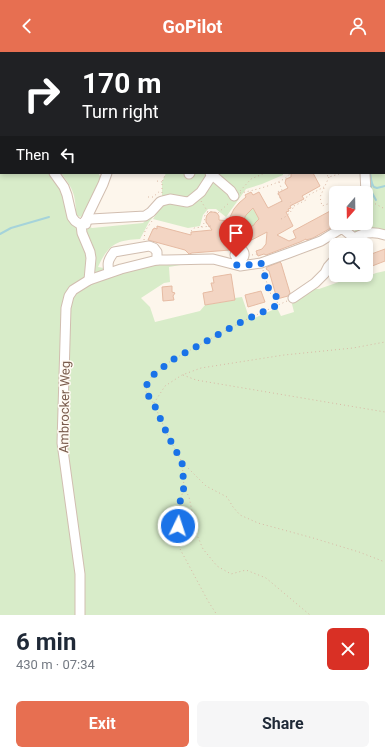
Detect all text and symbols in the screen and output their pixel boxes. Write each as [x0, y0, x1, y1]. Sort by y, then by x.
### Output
icon: back [16, 15, 38, 37]
icon: person [347, 15, 369, 37]
text: GoPilot [163, 16, 222, 37]
text: 170 m [82, 67, 161, 100]
icon: right [16, 68, 68, 120]
text: Turn right [82, 101, 159, 122]
icon: left [57, 144, 79, 166]
text: Then [16, 146, 49, 164]
north arrow [329, 186, 373, 230]
map controls [329, 186, 373, 282]
pin [219, 216, 253, 257]
icon: arrive [225, 222, 247, 244]
button: search [329, 238, 373, 282]
street label: Ambrocker Weg [56, 361, 73, 453]
position arrow [157, 505, 199, 547]
text: 6 min [16, 628, 76, 656]
button: close [327, 628, 369, 670]
text: 430 m · 07:34 [16, 657, 95, 672]
button: Exit [16, 701, 189, 747]
button: Share [197, 701, 369, 747]

